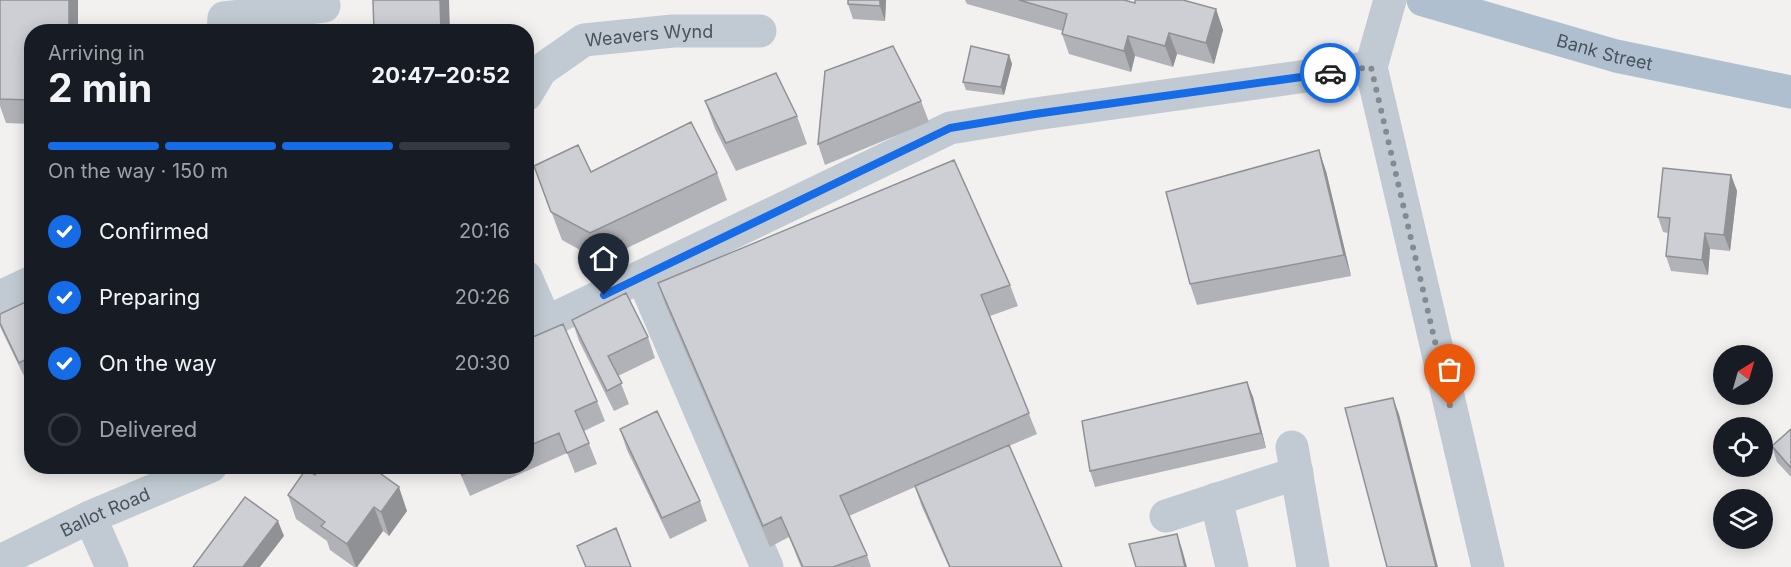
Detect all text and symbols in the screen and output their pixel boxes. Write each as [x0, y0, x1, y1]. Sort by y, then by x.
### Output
street label: Weavers Wynd [584, 20, 713, 50]
street label: Bank Street [1554, 29, 1655, 74]
text: Arriving in [48, 41, 145, 65]
courier [1300, 43, 1360, 103]
icon: car [1314, 57, 1347, 90]
text: 20:47–20:52 [371, 62, 510, 88]
text: 2 min [48, 64, 152, 111]
text: On the way · 150 m [48, 159, 228, 183]
icon: check [48, 215, 81, 248]
text: Confirmed [99, 218, 209, 244]
text: 20:16 [459, 219, 510, 243]
pin [578, 233, 629, 295]
icon: home [587, 242, 620, 275]
icon: check [48, 281, 81, 314]
text: Preparing [99, 284, 200, 310]
text: 20:26 [455, 285, 510, 309]
pin [1424, 344, 1475, 406]
north arrow [1713, 345, 1773, 405]
map controls [1713, 345, 1773, 549]
icon: check [48, 347, 81, 380]
text: On the way [99, 350, 217, 376]
text: 20:30 [454, 351, 510, 375]
icon: bag [1433, 353, 1466, 386]
text: Delivered [99, 416, 197, 442]
button: locate [1713, 417, 1773, 477]
street label: Ballot Road [57, 483, 153, 541]
button: layers [1713, 489, 1773, 549]

